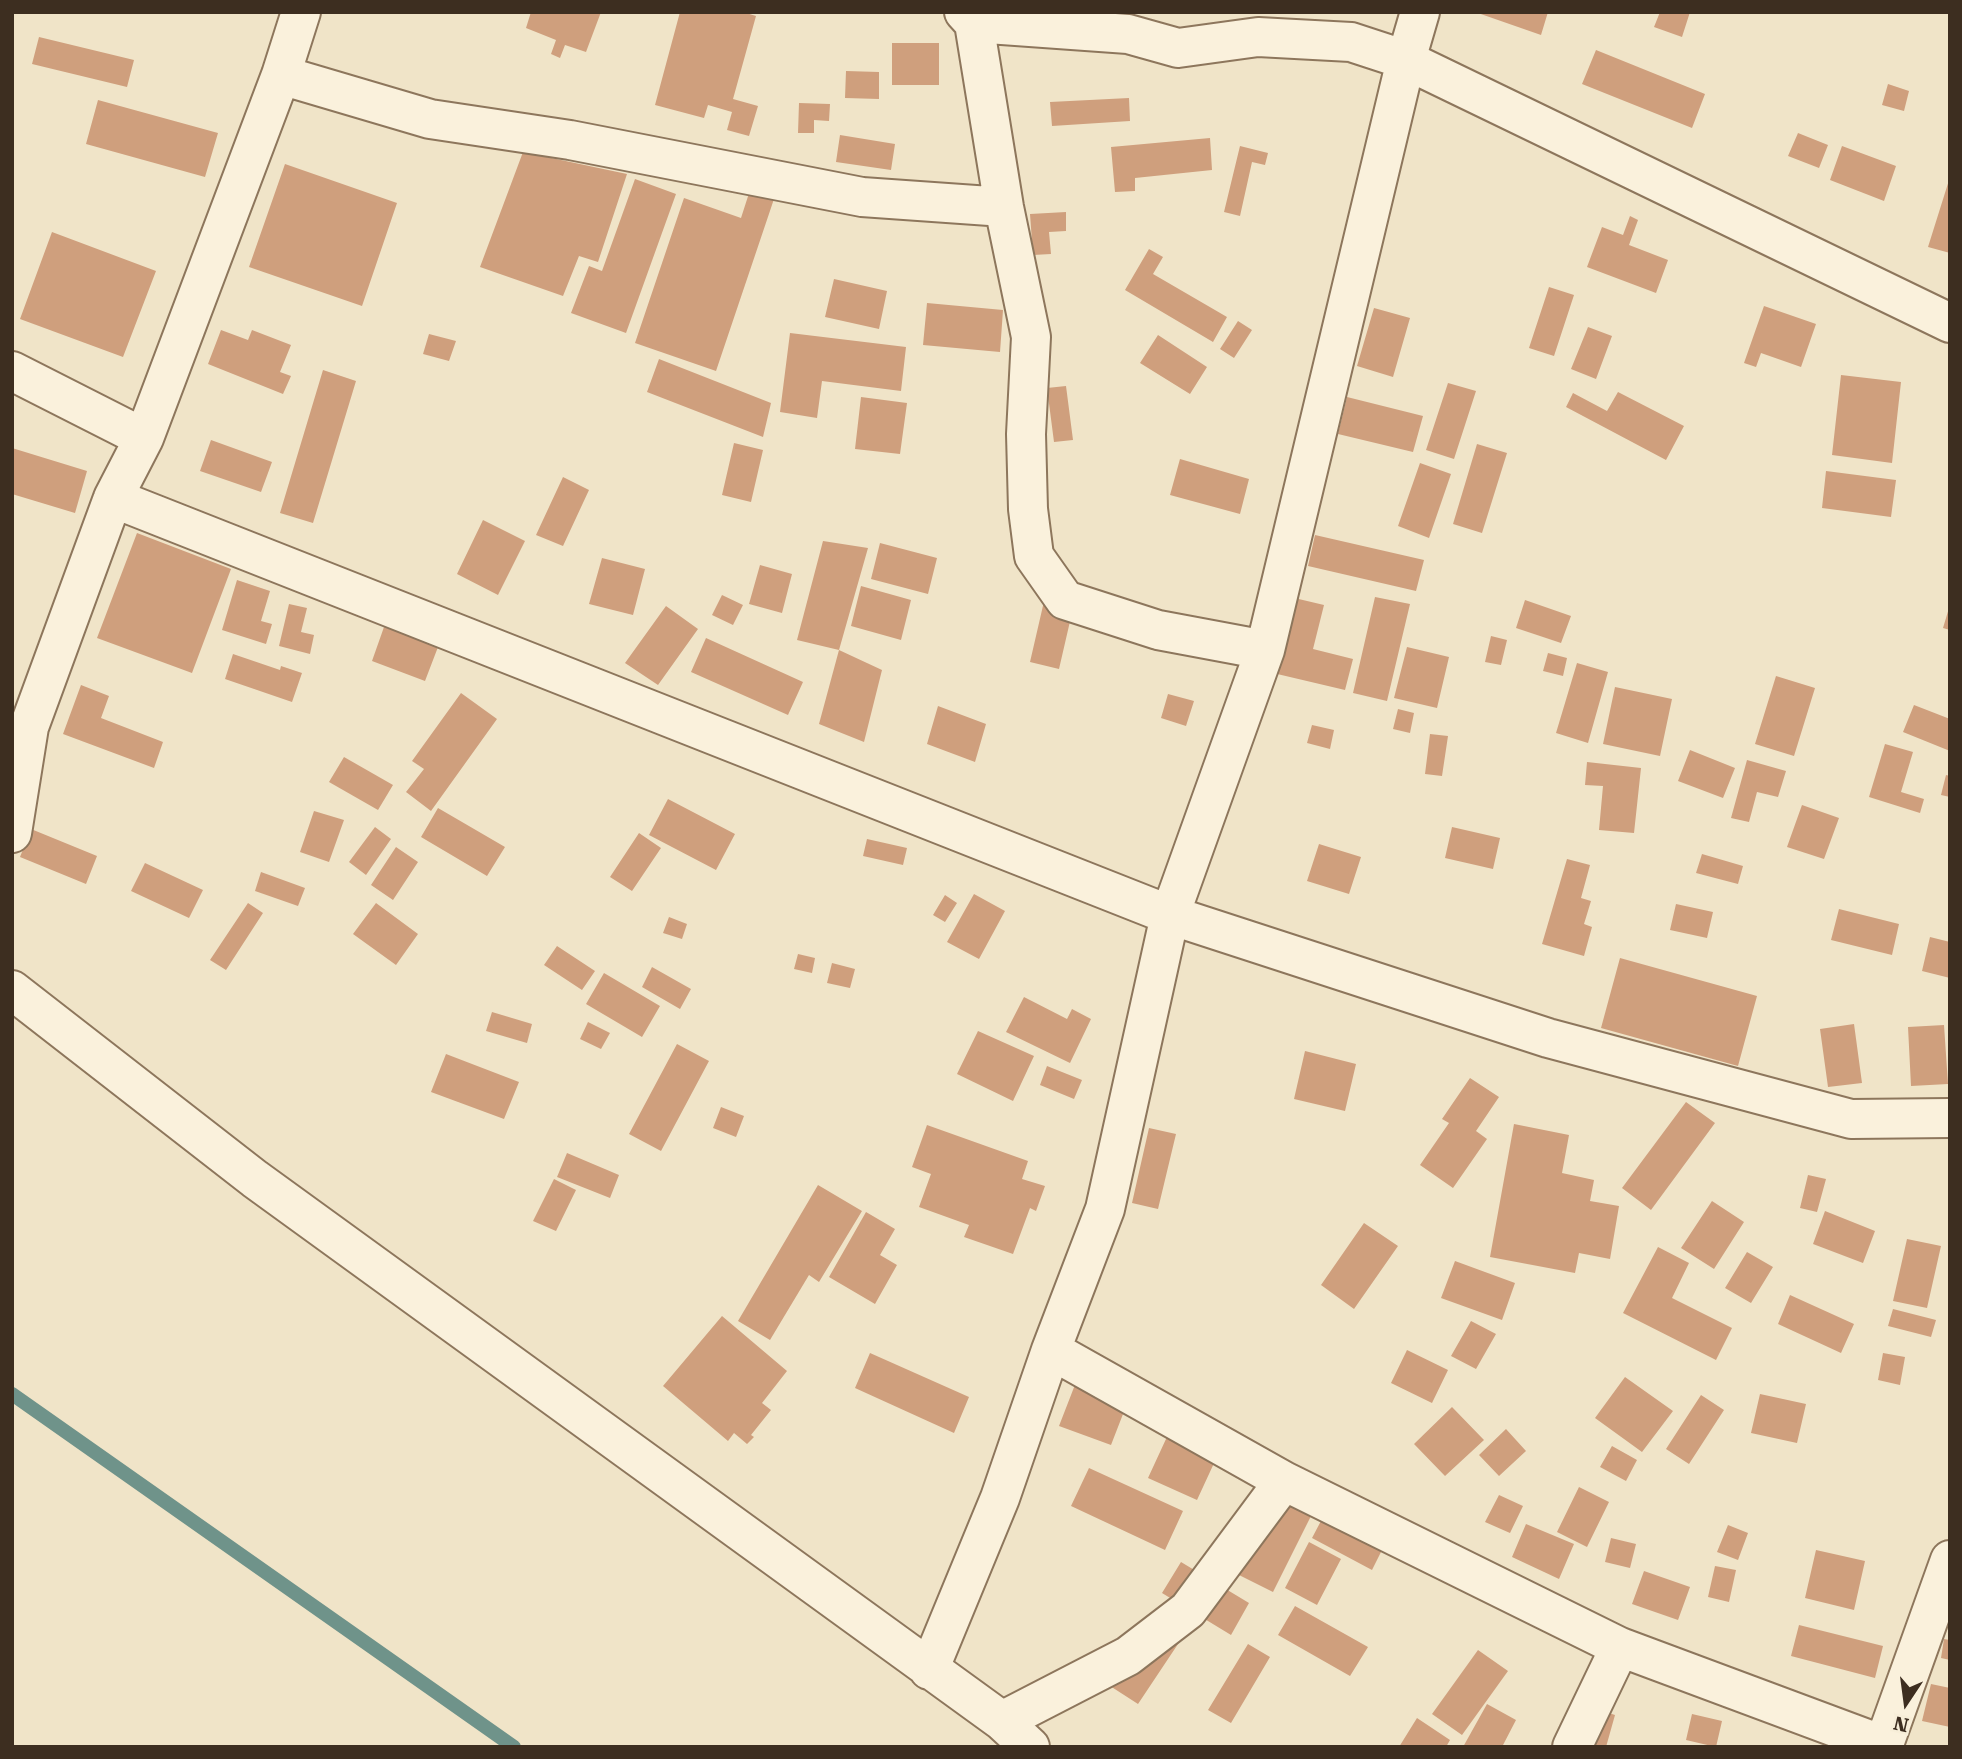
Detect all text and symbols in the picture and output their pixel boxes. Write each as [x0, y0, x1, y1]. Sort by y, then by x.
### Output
north arrow [1871, 1668, 1941, 1738]
text: N [1891, 1711, 1911, 1737]

